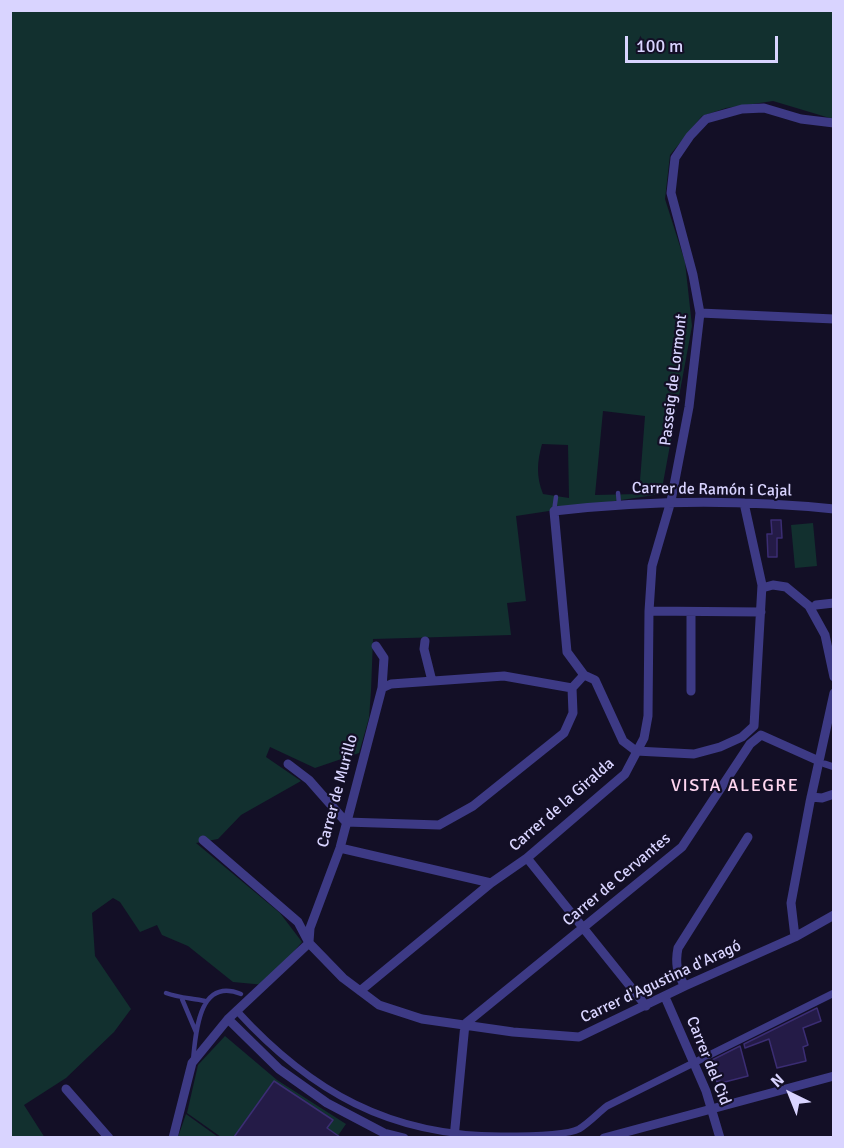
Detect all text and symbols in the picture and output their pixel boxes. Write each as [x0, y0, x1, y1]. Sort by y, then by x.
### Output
scale bar [628, 24, 781, 62]
text: 100 m [636, 35, 683, 57]
street label: Passeig de Lormont [656, 313, 692, 447]
street label: Carrer de Ramón i Cajal [632, 479, 792, 501]
street label: Carrer de Murillo [314, 732, 362, 850]
street label: Carrer de la Giralda [506, 754, 618, 856]
district label: VISTA ALEGRE [671, 775, 799, 797]
street label: Carrer de Cervantes [559, 829, 675, 931]
street label: Carrer d'Agustina d'Aragó [578, 936, 744, 1028]
street label: Carrer del Cid [682, 1014, 734, 1108]
north arrow [760, 1064, 820, 1124]
text: N [767, 1070, 789, 1092]

